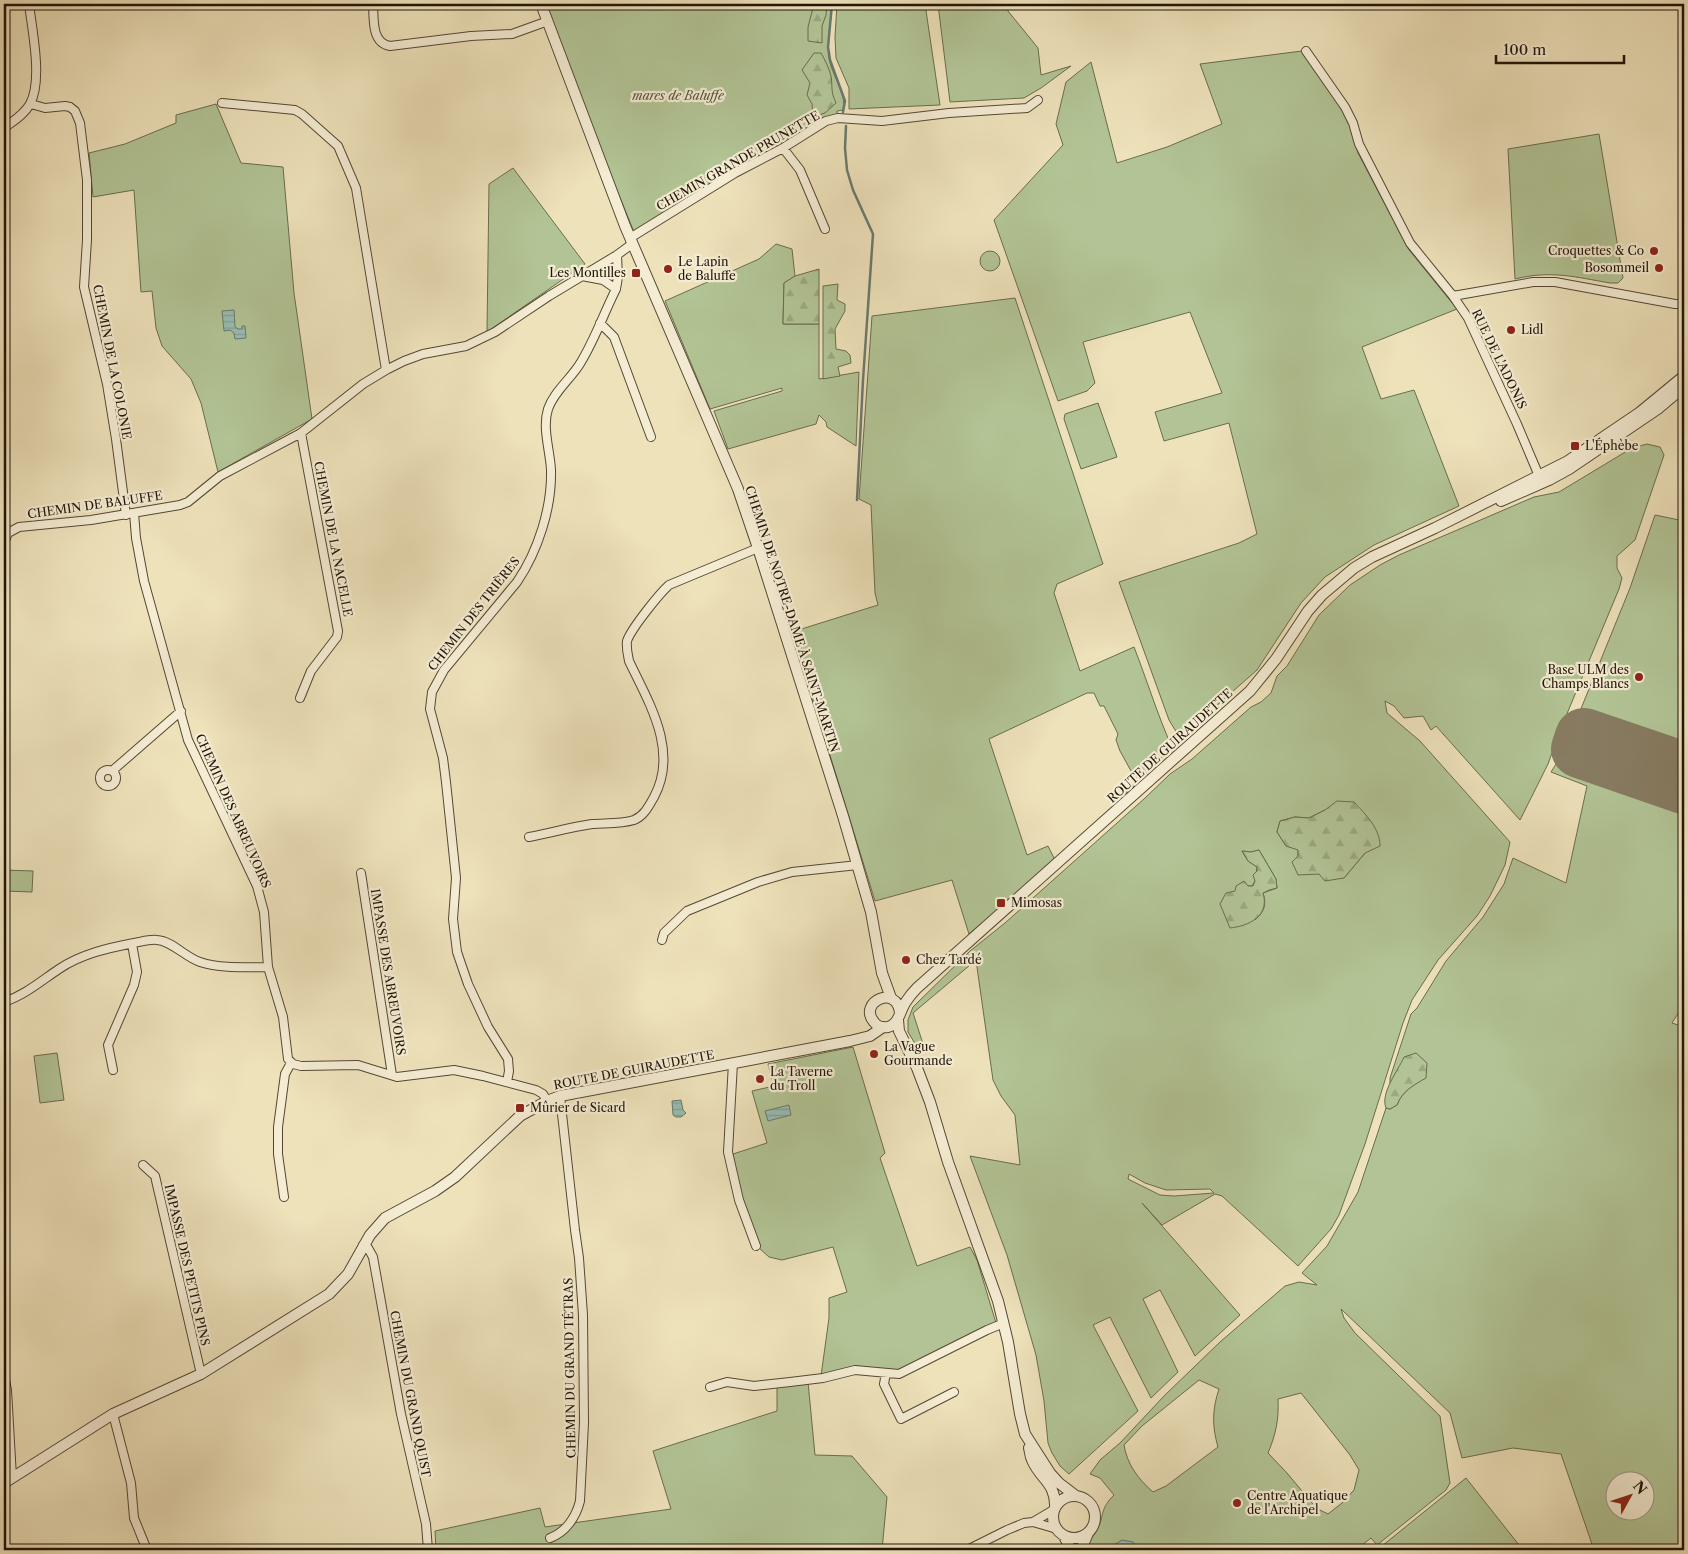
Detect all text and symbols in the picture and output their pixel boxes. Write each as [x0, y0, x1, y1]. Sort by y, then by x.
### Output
scale bar [1496, 32, 1623, 64]
text: 100 m [1503, 40, 1546, 59]
park label: mares de Baluffe [631, 88, 725, 103]
street label: CHEMIN GRANDE PRUNETTE [653, 108, 822, 214]
place label: Croquettes & Co [1548, 243, 1644, 258]
marker: Croquettes & Co [1648, 245, 1660, 257]
place label: Le Lapin de Baluffe [678, 254, 736, 283]
place label: Bosommeil [1584, 260, 1649, 275]
marker: Bosommeil [1653, 262, 1665, 274]
marker: Le Lapin de Baluffe [662, 263, 674, 275]
place label: Les Montilles [549, 265, 626, 280]
marker: Les Montilles [630, 267, 642, 279]
street label: CHEMIN DE LA COLONIE [90, 283, 135, 441]
street label: RUE DE L'ADONIS [1469, 306, 1530, 411]
place label: Lidl [1521, 322, 1544, 337]
marker: Lidl [1505, 324, 1517, 336]
place label: L'Éphèbe [1585, 437, 1639, 453]
marker: L'Éphèbe [1569, 440, 1581, 452]
street label: CHEMIN DE LA NACELLE [311, 460, 356, 618]
street label: CHEMIN DE NOTRE-DAME À SAINT-MARTIN [742, 483, 844, 754]
street label: CHEMIN DE BALUFFE [26, 488, 164, 521]
street label: CHEMIN DES TRIÈRES [424, 553, 523, 674]
place label: Base ULM des Champs Blancs [1542, 662, 1629, 691]
marker: Base ULM des Champs Blancs [1633, 671, 1645, 683]
street label: ROUTE DE GUIRAUDETTE [1104, 685, 1235, 806]
street label: CHEMIN DES ABREUVOIRS [193, 731, 274, 890]
street label: IMPASSE DES ABREUVOIRS [368, 887, 409, 1056]
place label: Mimosas [1011, 895, 1062, 910]
marker: Mimosas [995, 897, 1007, 909]
place label: Chez Tardé [916, 952, 982, 967]
marker: Chez Tardé [900, 954, 912, 966]
place label: La Vague Gourmande [884, 1039, 953, 1068]
street label: ROUTE DE GUIRAUDETTE [552, 1047, 715, 1092]
marker: La Vague Gourmande [868, 1048, 880, 1060]
place label: La Taverne du Troll [770, 1064, 833, 1093]
marker: La Taverne du Troll [754, 1073, 766, 1085]
place label: Mûrier de Sicard [530, 1100, 626, 1115]
marker: Mûrier de Sicard [514, 1102, 526, 1114]
street label: IMPASSE DES PETITS PINS [162, 1183, 213, 1347]
street label: CHEMIN DU GRAND TÉTRAS [559, 1278, 579, 1458]
street label: CHEMIN DU GRAND QUIST [387, 1309, 434, 1479]
north arrow [1606, 1472, 1656, 1522]
text: N [1629, 1477, 1651, 1498]
place label: Centre Aquatique de l'Archipel [1247, 1488, 1348, 1517]
marker: Centre Aquatique de l'Archipel [1231, 1497, 1243, 1509]

